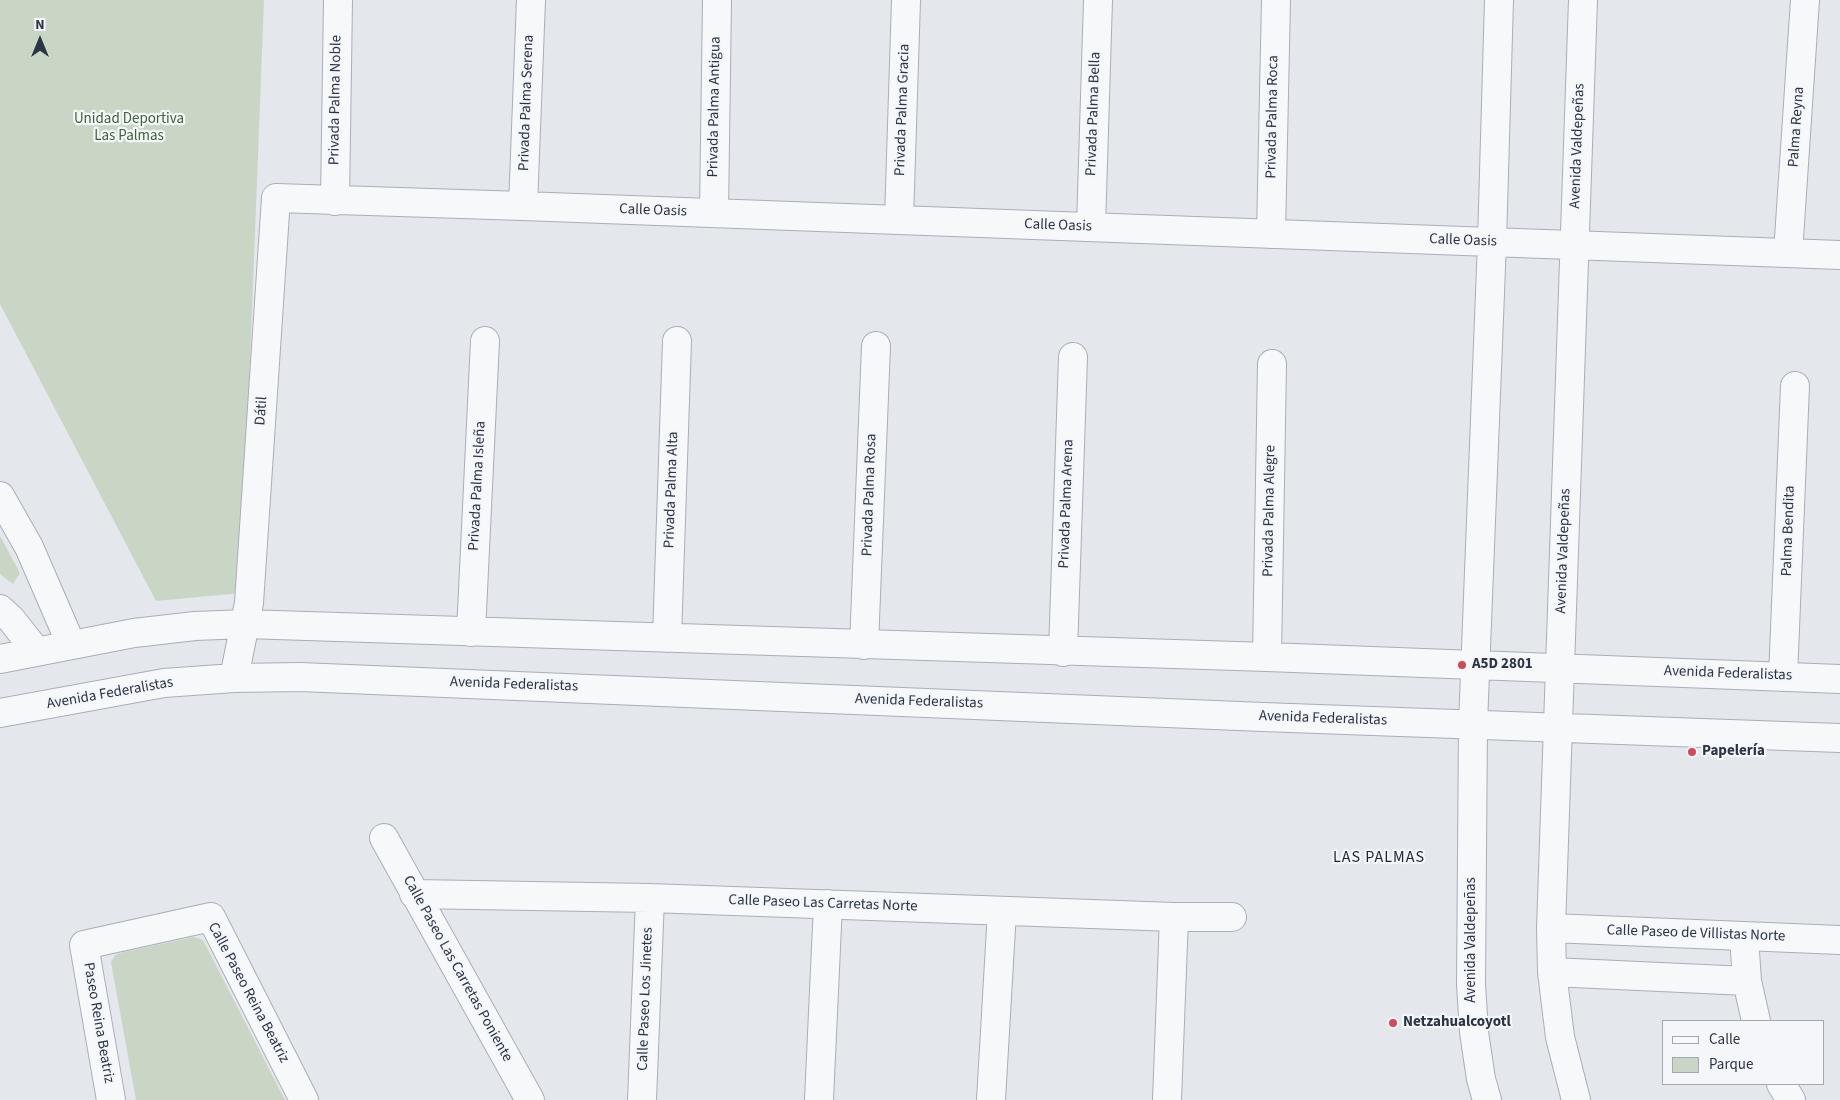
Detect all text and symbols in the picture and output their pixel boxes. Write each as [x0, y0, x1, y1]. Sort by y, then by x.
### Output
north arrow [15, 15, 65, 65]
text: N [35, 15, 45, 35]
street label: Privada Palma Serena [516, 34, 538, 172]
street label: Privada Palma Noble [326, 35, 346, 165]
street label: Privada Palma Antigua [705, 36, 725, 178]
street label: Privada Palma Gracia [892, 43, 914, 177]
street label: Privada Palma Bella [1083, 52, 1105, 176]
street label: Privada Palma Roca [1263, 55, 1283, 179]
street label: Avenida Valdepeñas [1567, 83, 1589, 209]
street label: Palma Reyna [1785, 86, 1809, 168]
park label: Unidad Deportiva Las Palmas [74, 111, 184, 146]
street label: Calle Oasis [619, 201, 687, 221]
street label: Calle Oasis [1024, 216, 1092, 236]
street label: Calle Oasis [1429, 231, 1497, 251]
street label: Dátil [252, 396, 272, 426]
street label: Privada Palma Isleña [466, 421, 490, 551]
street label: Privada Palma Alta [661, 431, 683, 549]
street label: Privada Palma Rosa [859, 433, 881, 557]
street label: Privada Palma Arena [1056, 439, 1078, 569]
street label: Privada Palma Alegre [1260, 445, 1280, 577]
street label: Palma Bendita [1778, 485, 1800, 577]
street label: Avenida Valdepeñas [1553, 488, 1575, 614]
place label: A5D 2801 [1472, 656, 1533, 674]
marker: A5D 2801 [1456, 659, 1468, 671]
street label: Avenida Federalistas [1664, 663, 1792, 685]
street label: Avenida Federalistas [45, 674, 175, 714]
street label: Avenida Federalistas [450, 674, 578, 696]
street label: Avenida Federalistas [855, 691, 983, 713]
street label: Avenida Federalistas [1259, 708, 1387, 730]
place label: Papelería [1702, 743, 1765, 761]
marker: Papelería [1686, 746, 1698, 758]
district label: LAS PALMAS [1332, 848, 1426, 868]
street label: Calle Paseo Las Carretas Poniente [398, 873, 516, 1065]
street label: Avenida Valdepeñas [1463, 877, 1481, 1003]
street label: Calle Paseo Las Carretas Norte [728, 892, 918, 916]
street label: Calle Paseo Reina Beatriz [203, 920, 293, 1066]
street label: Calle Paseo de Villistas Norte [1606, 922, 1786, 946]
street label: Calle Paseo Los Jinetes [634, 927, 658, 1071]
street label: Paseo Reina Beatriz [79, 961, 117, 1085]
place label: Netzahualcoyotl [1403, 1014, 1511, 1032]
marker: Netzahualcoyotl [1387, 1017, 1399, 1029]
legend [1662, 1020, 1825, 1085]
text: Calle [1709, 1029, 1740, 1050]
text: Parque [1709, 1054, 1753, 1075]

